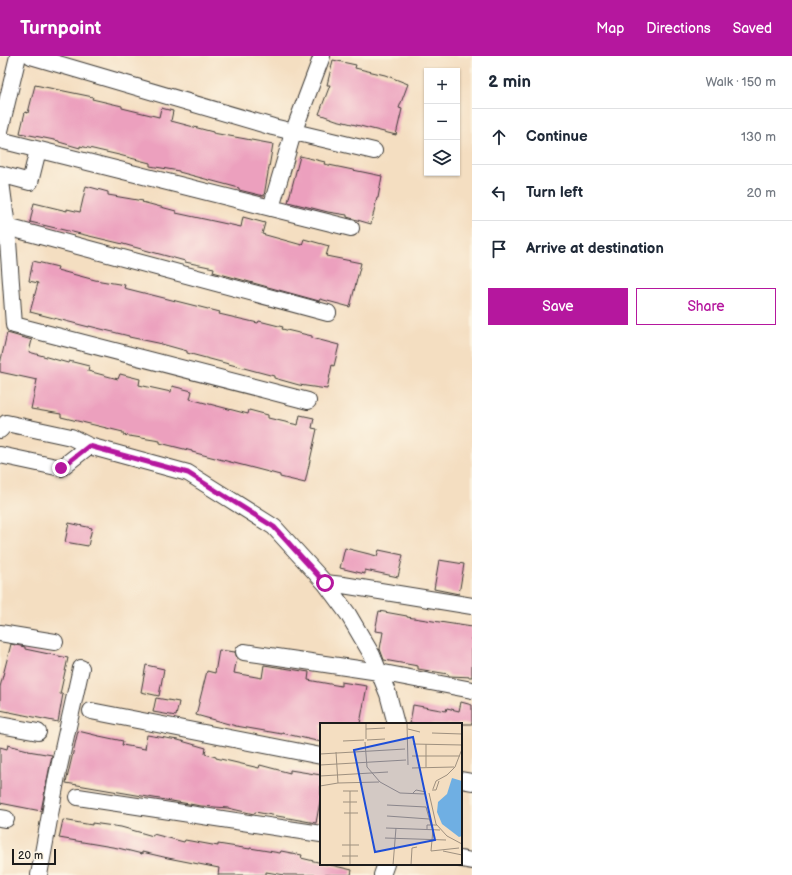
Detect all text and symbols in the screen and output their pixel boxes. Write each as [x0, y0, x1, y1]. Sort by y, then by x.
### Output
text: Turnpoint [20, 17, 101, 40]
text: Map [596, 20, 624, 37]
text: Directions [646, 20, 711, 37]
text: Saved [733, 20, 772, 37]
map controls [424, 68, 460, 176]
button: + [424, 68, 460, 104]
text: 2 min [488, 72, 531, 92]
text: Walk · 150 m [705, 74, 776, 90]
button: − [424, 104, 460, 140]
icon: ahead [488, 126, 510, 148]
text: Continue [526, 127, 588, 146]
text: 130 m [741, 129, 776, 145]
button: layers [424, 140, 460, 176]
icon: left [488, 182, 510, 204]
text: Turn left [526, 183, 583, 202]
text: 20 m [746, 185, 776, 201]
icon: arrive [488, 238, 510, 260]
text: Arrive at destination [526, 239, 664, 258]
button: Save [488, 288, 628, 325]
button: Share [636, 288, 776, 325]
route end [52, 459, 70, 477]
route start [316, 574, 334, 592]
inset map [320, 723, 462, 865]
scale bar [12, 847, 56, 866]
text: 20 m [18, 849, 43, 862]

